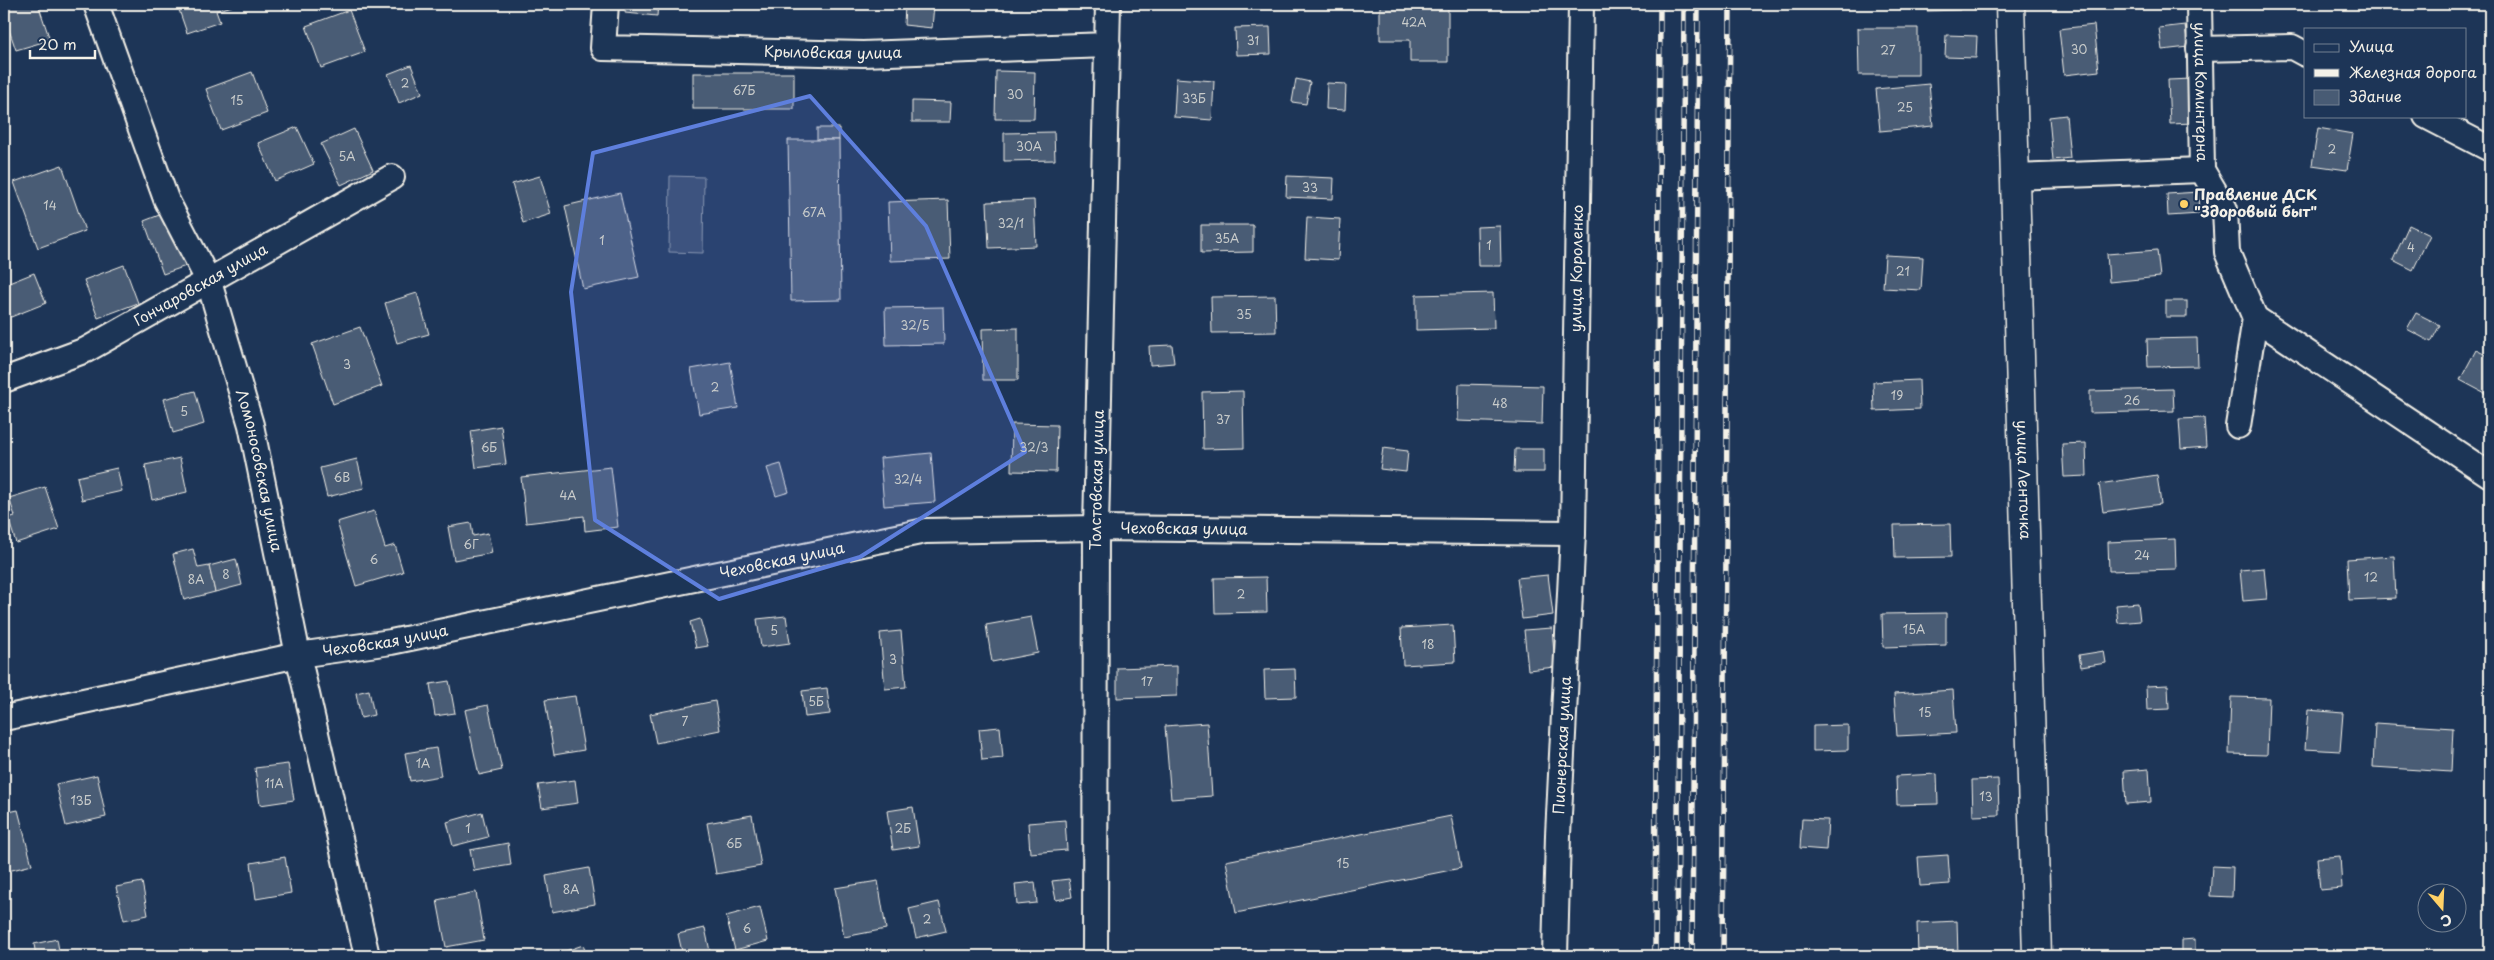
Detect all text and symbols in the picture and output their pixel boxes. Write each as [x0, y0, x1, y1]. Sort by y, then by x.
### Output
house number: 42А [1401, 13, 1427, 31]
street label: улица Коминтерна [2189, 22, 2215, 163]
scale bar [30, 28, 95, 60]
legend [2304, 28, 2466, 118]
house number: 31 [1247, 31, 1259, 49]
text: 20 m [38, 32, 77, 55]
text: Улица [2349, 34, 2394, 57]
street label: Крыловская улица [764, 39, 903, 64]
house number: 30 [2071, 40, 2088, 58]
house number: 27 [1881, 41, 1896, 59]
text: Железная дорога [2349, 60, 2477, 83]
house number: 2 [401, 74, 409, 92]
house number: 67Б [733, 81, 755, 99]
text: Здание [2349, 84, 2402, 107]
house number: 30 [1007, 85, 1024, 103]
house number: 33Б [1182, 89, 1206, 107]
house number: 15 [230, 91, 244, 109]
house number: 25 [1897, 98, 1913, 116]
house number: 30А [1016, 137, 1042, 155]
house number: 2 [2328, 140, 2336, 158]
house number: 5А [339, 147, 355, 165]
house number: 33 [1302, 178, 1318, 196]
place label: Правление ДСК "Здоровый быт" [2194, 182, 2317, 222]
house number: 14 [43, 196, 57, 214]
marker: Правление ДСК "Здоровый быт" [2178, 198, 2190, 210]
house number: 67А [802, 203, 826, 221]
street label: улица Короленко [1563, 205, 1588, 332]
house number: 32/1 [998, 214, 1024, 232]
house number: 35А [1215, 229, 1239, 247]
house number: 1 [599, 231, 605, 249]
house number: 1 [1486, 236, 1492, 254]
street label: Гончаровская улица [129, 237, 272, 331]
house number: 4 [2407, 238, 2415, 256]
house number: 21 [1896, 262, 1910, 280]
house number: 35 [1236, 305, 1252, 323]
house number: 32/5 [901, 316, 929, 334]
house number: 3 [343, 355, 351, 373]
house number: 2 [711, 378, 719, 396]
street label: Ломоносовская улица [231, 386, 290, 554]
house number: 19 [1891, 386, 1903, 404]
house number: 26 [2124, 391, 2140, 409]
house number: 48 [1492, 394, 1508, 412]
house number: 5 [180, 402, 188, 420]
street label: Толстовская улица [1083, 409, 1109, 550]
house number: 37 [1216, 410, 1231, 428]
street label: улица Ленточка [2012, 420, 2038, 540]
house number: 6Б [481, 438, 497, 456]
house number: 32/3 [1020, 438, 1049, 456]
house number: 6В [334, 468, 350, 486]
house number: 32/4 [894, 470, 922, 488]
house number: 4А [559, 486, 577, 504]
street label: Чеховская улица [1120, 515, 1248, 540]
house number: 6Г [464, 535, 479, 553]
street label: Чеховская улица [717, 535, 847, 583]
house number: 24 [2134, 546, 2150, 564]
house number: 6 [370, 550, 378, 568]
house number: 8 [222, 565, 230, 583]
house number: 12 [2364, 568, 2378, 586]
house number: 8А [188, 570, 204, 588]
house number: 2 [1237, 585, 1245, 603]
street label: Чеховская улица [321, 617, 450, 661]
house number: 15А [1903, 620, 1925, 638]
house number: 5 [770, 621, 778, 639]
house number: 18 [1422, 635, 1434, 653]
house number: 3 [889, 650, 897, 668]
house number: 17 [1141, 672, 1153, 690]
street label: Пионерская улица [1546, 675, 1576, 815]
house number: 5Б [808, 692, 824, 710]
house number: 15 [1918, 703, 1932, 721]
house number: 7 [682, 712, 689, 730]
house number: 1А [416, 754, 430, 772]
house number: 11А [264, 774, 284, 792]
house number: 13 [1979, 787, 1993, 805]
house number: 13Б [70, 791, 92, 809]
house number: 1 [465, 819, 471, 837]
house number: 2Б [895, 819, 911, 837]
house number: 6Б [726, 834, 742, 852]
house number: 15 [1336, 854, 1350, 872]
house number: 8А [563, 880, 579, 898]
north arrow [2416, 882, 2466, 932]
text: С [2438, 909, 2455, 932]
house number: 2 [923, 910, 931, 928]
house number: 6 [743, 919, 751, 937]

